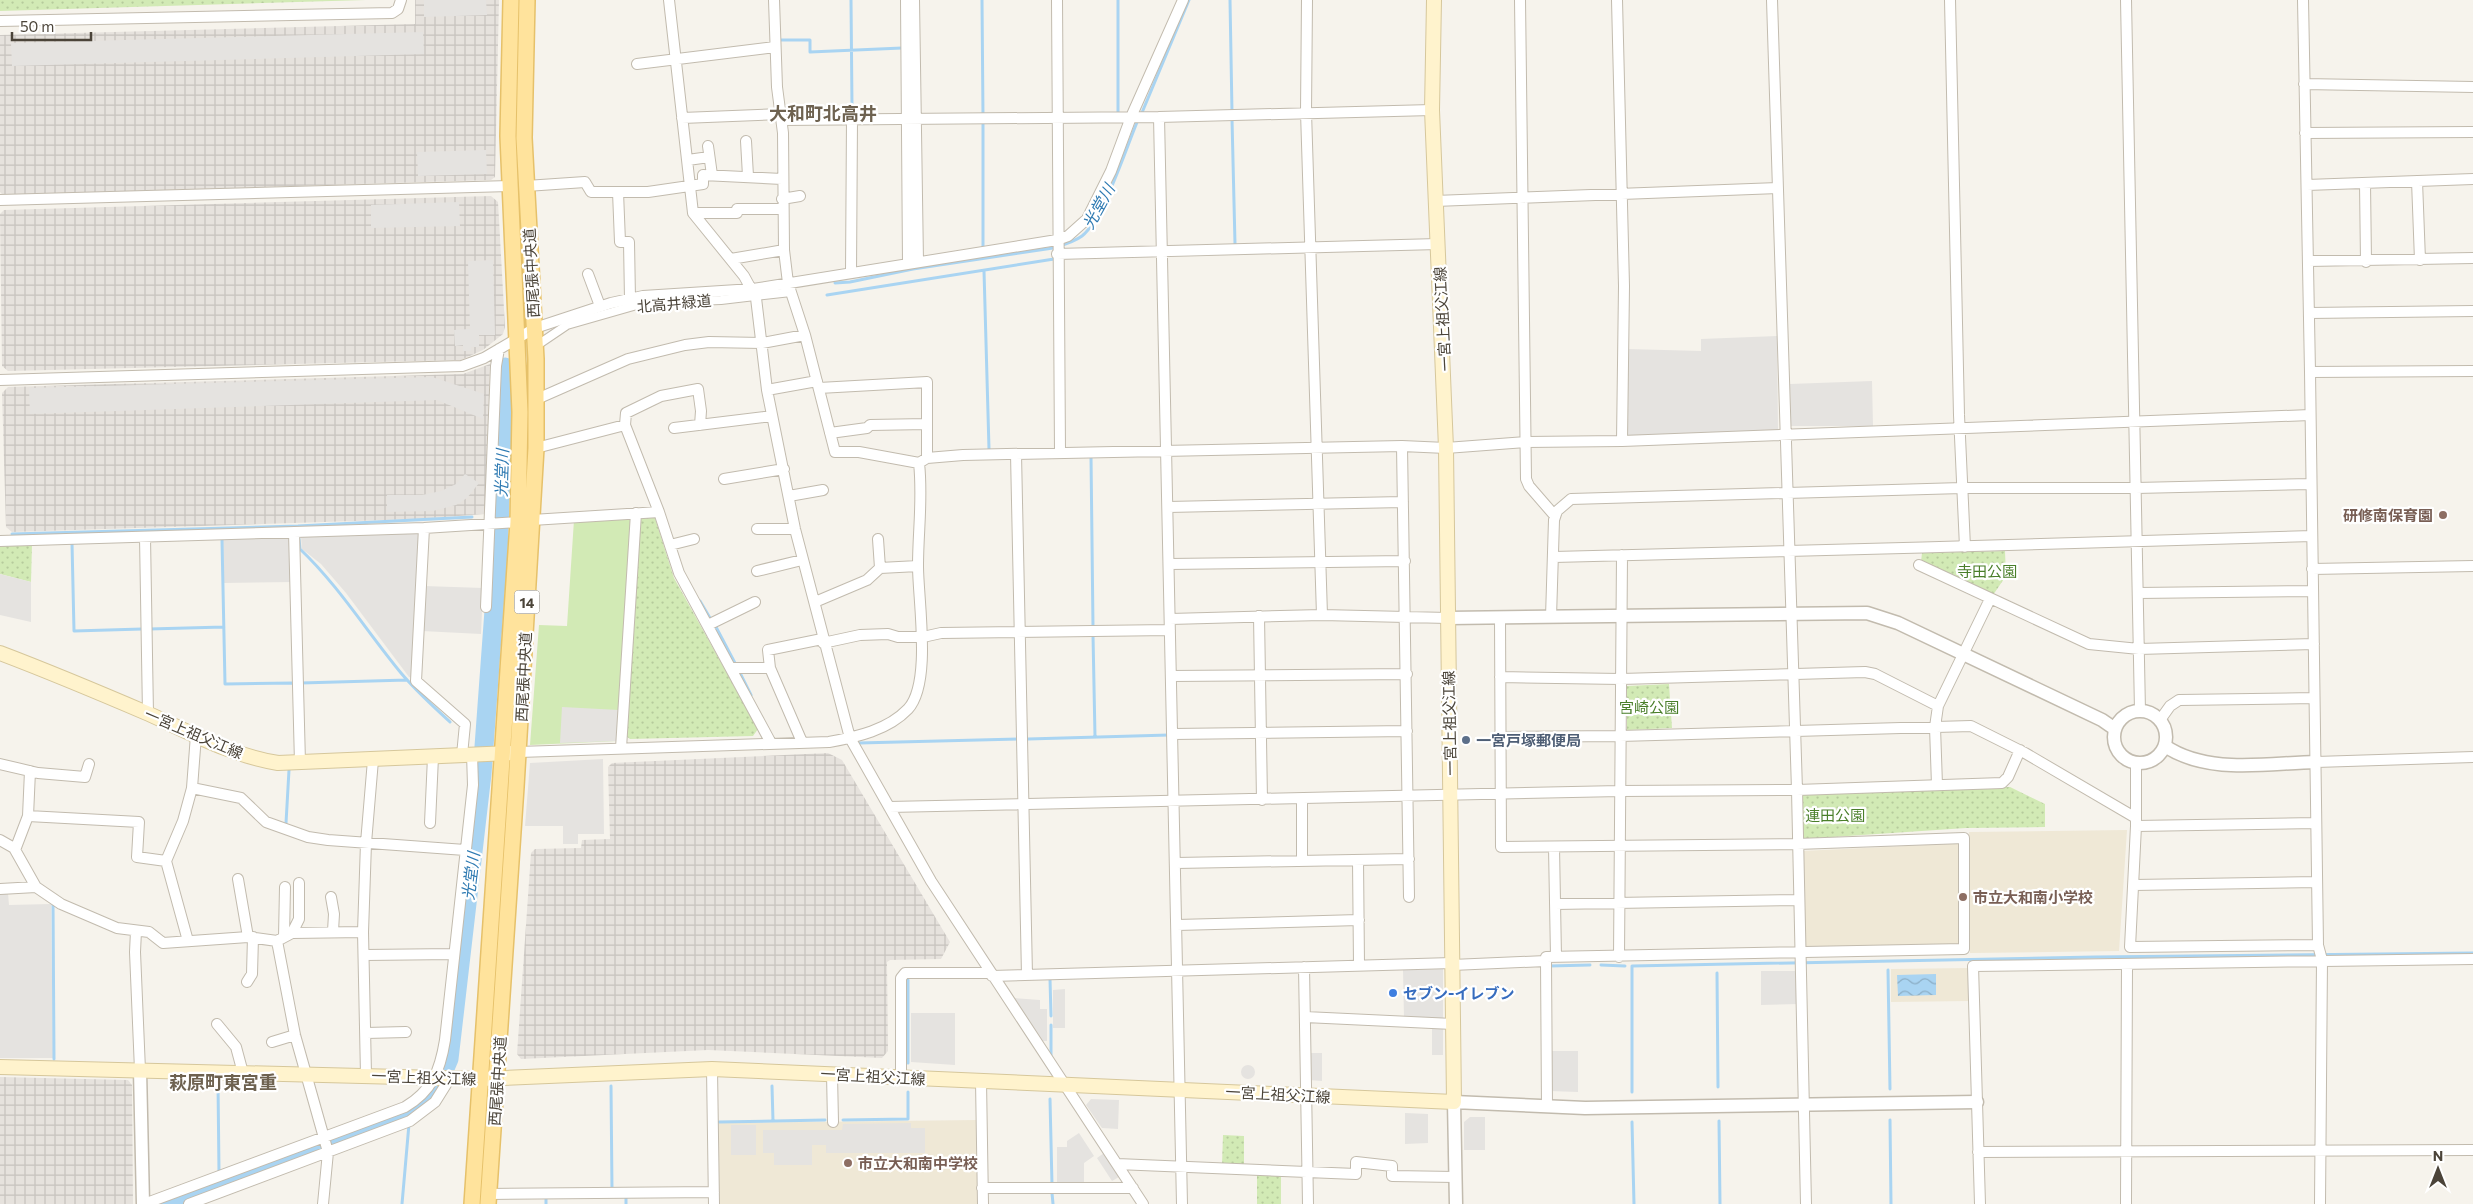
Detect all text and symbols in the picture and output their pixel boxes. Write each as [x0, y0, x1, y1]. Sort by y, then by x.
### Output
scale bar [12, 10, 91, 42]
text: 50 m [20, 17, 54, 35]
district label: 大和町北高井 [769, 102, 877, 124]
water label: 光堂川 [1078, 179, 1119, 232]
street label: 西尾張中央道 [520, 228, 542, 318]
street label: 一宮上祖父江線 [1430, 266, 1454, 372]
street label: 北高井緑道 [636, 291, 712, 315]
water label: 光堂川 [491, 447, 511, 497]
place label: 研修南保育園 [2343, 506, 2433, 524]
marker: 研修南保育園 [2437, 509, 2449, 521]
park label: 寺田公園 [1957, 562, 2017, 580]
road number: 14 [514, 590, 540, 614]
street label: 西尾張中央道 [512, 632, 534, 722]
street label: 一宮上祖父江線 [1439, 670, 1459, 776]
park label: 宮崎公園 [1619, 698, 1679, 716]
street label: 一宮上祖父江線 [142, 704, 246, 762]
place label: 一宮戸塚郵便局 [1476, 731, 1581, 749]
marker: 一宮戸塚郵便局 [1460, 734, 1472, 746]
park label: 連田公園 [1805, 806, 1865, 824]
water label: 光堂川 [458, 849, 483, 901]
place label: 市立大和南小学校 [1973, 888, 2093, 906]
marker: 市立大和南小学校 [1957, 891, 1969, 903]
place label: セブン-イレブン [1403, 984, 1514, 1002]
marker: セブン-イレブン [1387, 987, 1399, 999]
street label: 西尾張中央道 [485, 1035, 509, 1127]
street label: 一宮上祖父江線 [820, 1064, 926, 1088]
street label: 一宮上祖父江線 [371, 1066, 477, 1088]
district label: 萩原町東宮重 [169, 1071, 277, 1093]
street label: 一宮上祖父江線 [1225, 1082, 1331, 1106]
north arrow [2413, 1144, 2463, 1194]
text: N [2433, 1147, 2443, 1164]
place label: 市立大和南中学校 [858, 1154, 978, 1172]
marker: 市立大和南中学校 [842, 1157, 854, 1169]

